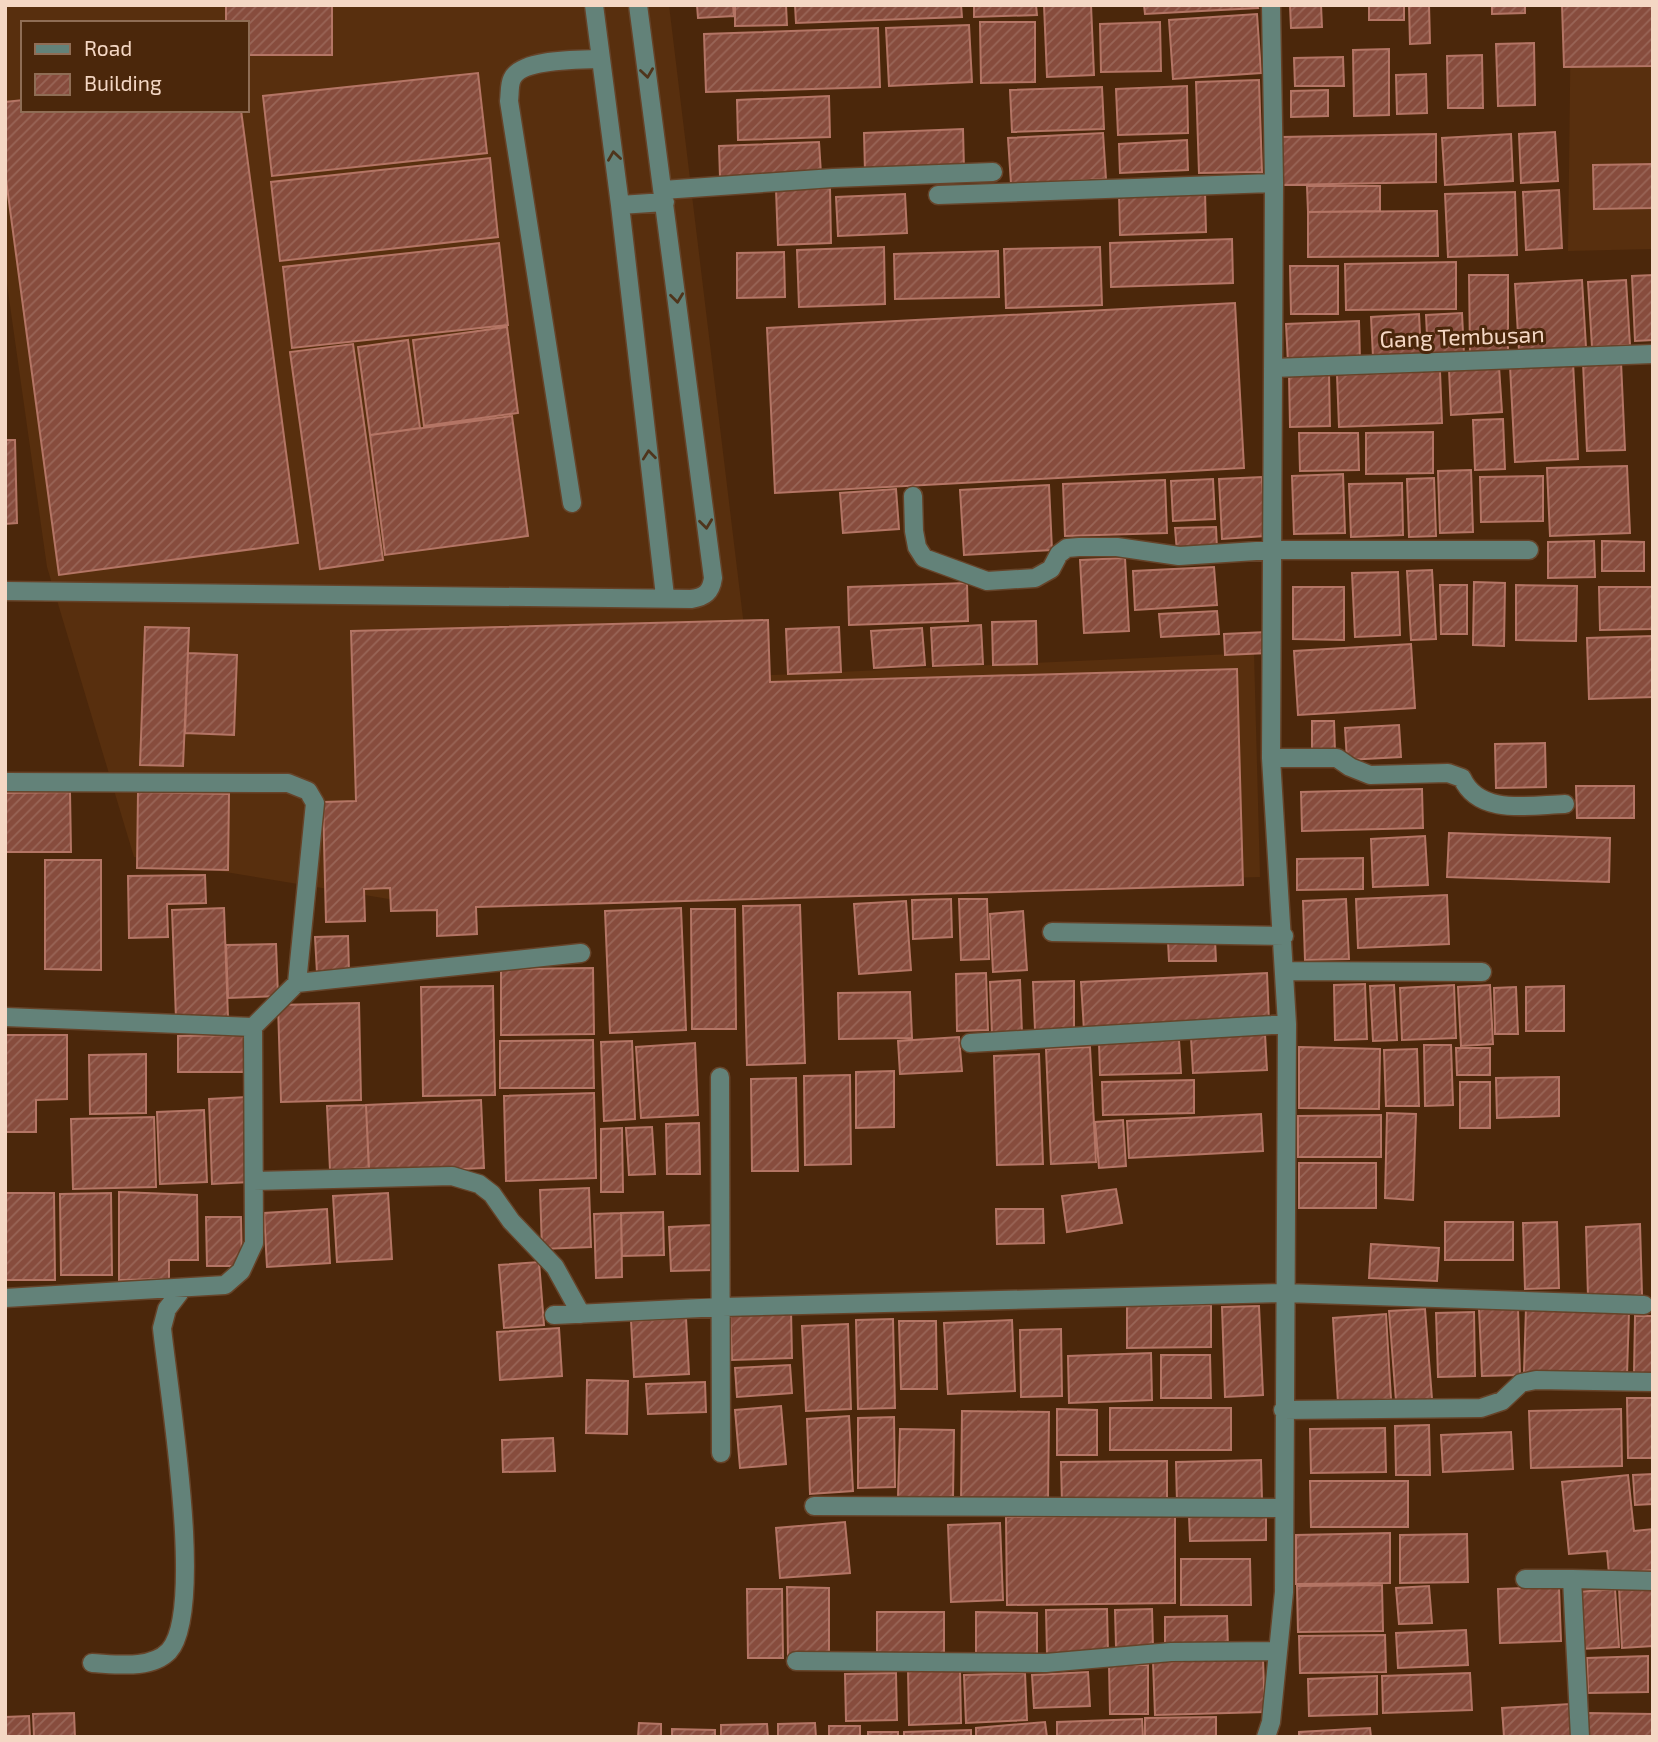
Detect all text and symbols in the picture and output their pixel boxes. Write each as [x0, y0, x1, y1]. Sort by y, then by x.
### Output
legend [21, 21, 248, 112]
text: Road [84, 35, 132, 60]
one-way arrow [639, 67, 654, 79]
text: Building [84, 70, 162, 95]
one-way arrow [607, 150, 622, 162]
one-way arrow [670, 292, 685, 304]
street label: Gang Tembusan [1379, 319, 1545, 353]
one-way arrow [641, 449, 656, 461]
one-way arrow [698, 518, 713, 530]

